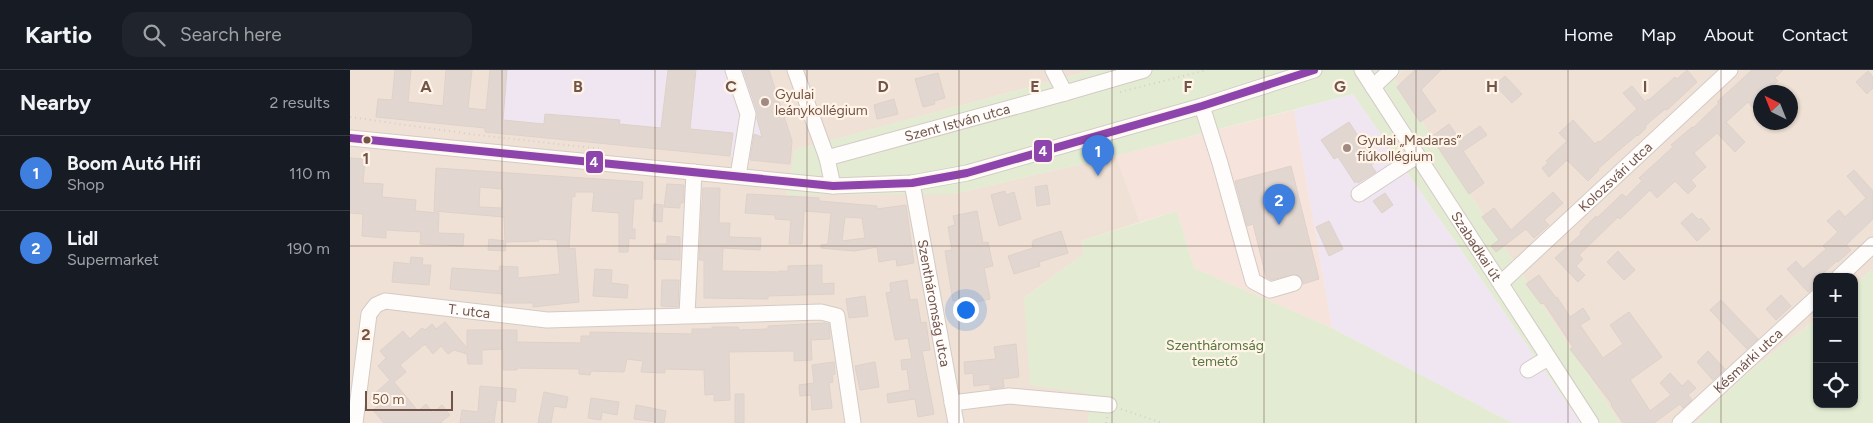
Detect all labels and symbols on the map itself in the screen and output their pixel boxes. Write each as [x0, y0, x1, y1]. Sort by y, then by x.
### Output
text: A [420, 77, 432, 96]
text: B [573, 77, 583, 96]
text: C [725, 77, 737, 96]
text: D [877, 77, 889, 96]
text: E [1030, 77, 1040, 96]
text: F [1184, 77, 1193, 96]
text: G [1334, 77, 1346, 96]
text: H [1486, 77, 1498, 96]
text: I [1643, 77, 1647, 96]
north arrow [1753, 85, 1798, 130]
place label: Gyulai leánykollégium [775, 86, 868, 119]
marker: Gyulai leánykollégium [759, 96, 771, 108]
street label: Szent István utca [903, 100, 1012, 145]
place label: Gyulai „Madaras” fiúkollégium [1357, 132, 1462, 165]
unlabelled marker [362, 135, 372, 145]
pin: 1 [1082, 135, 1114, 176]
street label: Kolozsvári utca [1575, 138, 1656, 215]
line badge: 4 [1033, 139, 1053, 163]
marker: Gyulai „Madaras” fiúkollégium [1341, 142, 1353, 154]
text: 4 [1039, 143, 1048, 160]
text: 1 [363, 149, 369, 168]
line badge: 4 [585, 150, 604, 174]
text: 4 [590, 154, 599, 171]
pin: 2 [1263, 184, 1295, 225]
street label: Szabadkai út [1447, 208, 1505, 284]
street label: Szentháromság utca [914, 238, 954, 368]
your location [953, 297, 979, 323]
street label: T. utca [447, 300, 491, 322]
text: 2 [361, 325, 371, 344]
street label: Késmárki utca [1710, 325, 1786, 397]
park label: Szentháromság temető [1166, 337, 1264, 370]
scale bar [365, 388, 452, 411]

